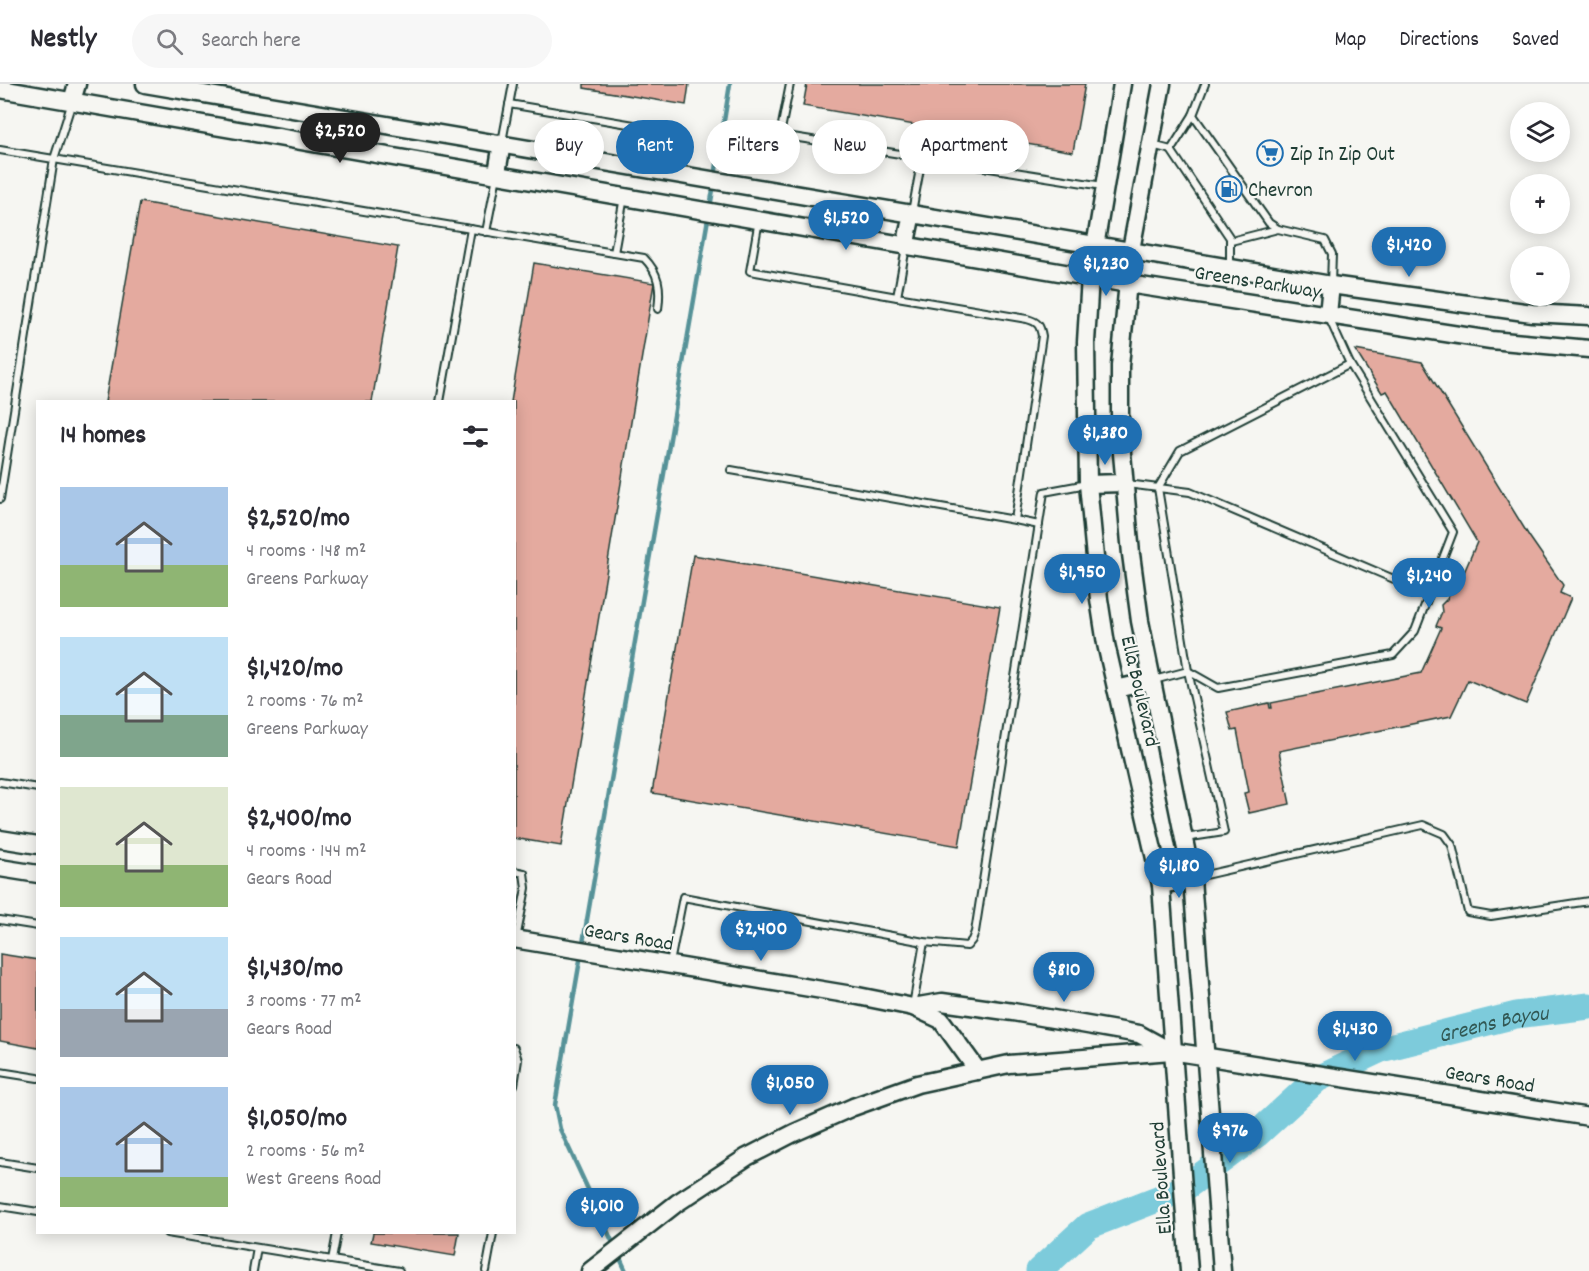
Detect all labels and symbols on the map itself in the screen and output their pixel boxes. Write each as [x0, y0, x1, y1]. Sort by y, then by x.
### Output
pin: $2,520 [291, 113, 389, 164]
supermarket icon: Zip In Zip Out [1255, 138, 1285, 168]
place label: Zip In Zip Out [1290, 141, 1395, 171]
fuel station icon: Chevron [1214, 174, 1244, 204]
place label: Chevron [1248, 177, 1313, 207]
pin: $1,520 [797, 200, 895, 251]
pin: $1,420 [1360, 227, 1458, 278]
pin: $1,230 [1057, 246, 1155, 297]
street label: Greens Parkway [1192, 259, 1324, 309]
pin: $1,380 [1056, 415, 1154, 466]
pin: $1,950 [1033, 554, 1131, 605]
pin: $1,240 [1380, 558, 1478, 609]
street label: Ella Boulevard [1111, 633, 1165, 750]
pin: $1,180 [1130, 848, 1228, 899]
pin: $2,400 [712, 911, 810, 962]
street label: Gears Road [582, 917, 676, 961]
pin: $810 [1028, 952, 1100, 1003]
water label: Greens Bayou [1435, 999, 1552, 1053]
pin: $1,430 [1306, 1011, 1404, 1062]
street label: Gears Road [1443, 1059, 1537, 1103]
pin: $1,050 [741, 1065, 839, 1116]
pin: $976 [1194, 1113, 1266, 1164]
street label: Ella Boulevard [1144, 1120, 1182, 1235]
pin: $1,010 [553, 1188, 651, 1239]

